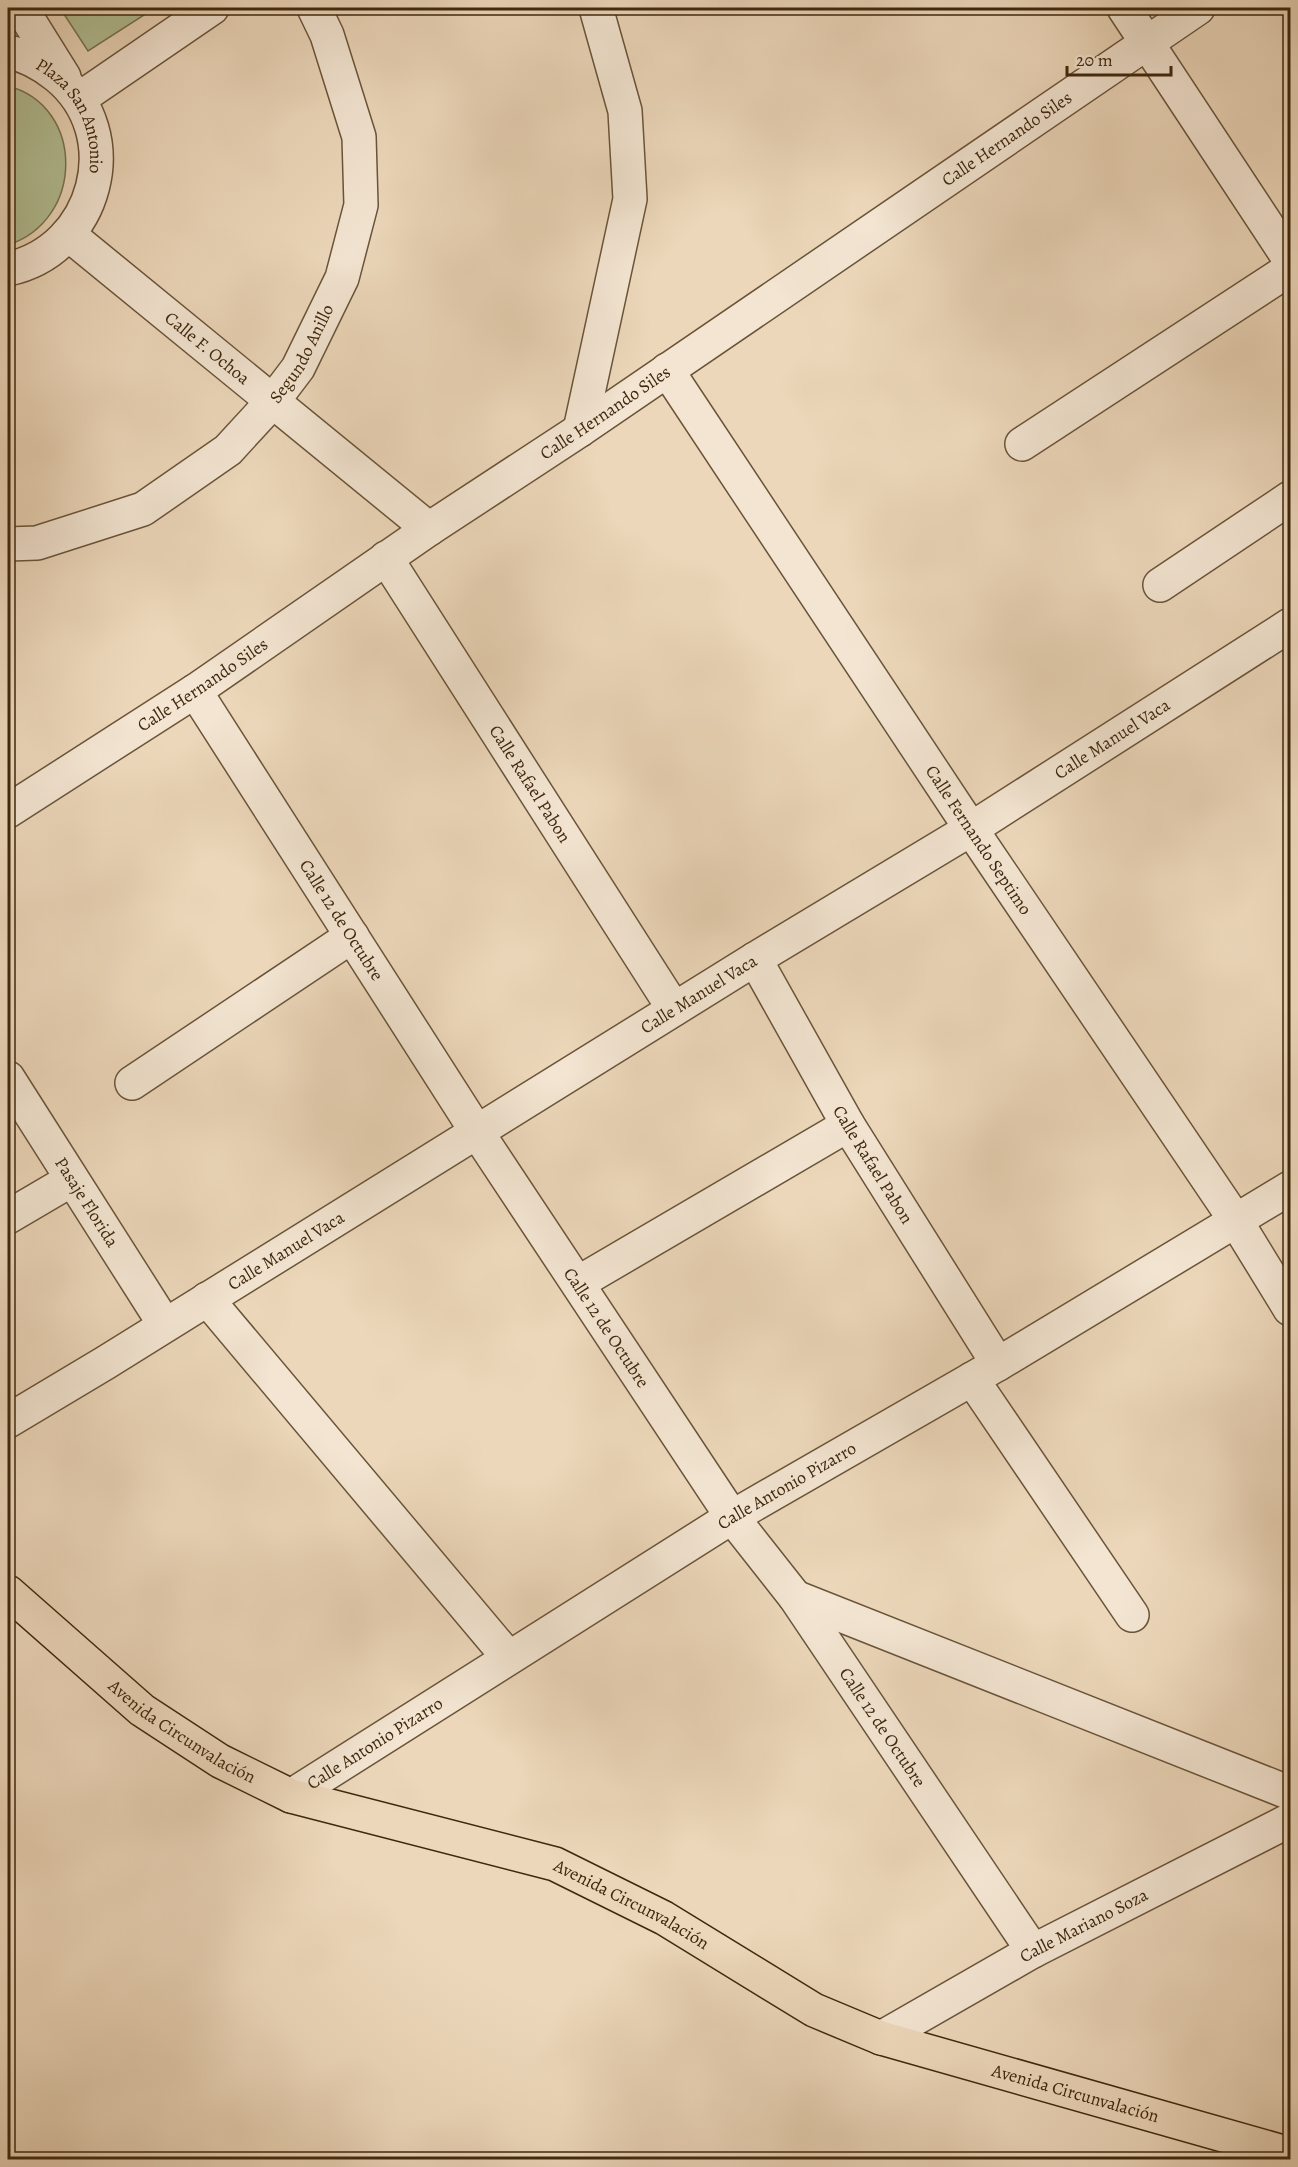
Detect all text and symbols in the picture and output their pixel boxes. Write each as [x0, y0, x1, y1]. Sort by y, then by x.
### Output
scale bar [1067, 39, 1170, 77]
text: 20 m [1076, 48, 1113, 72]
street label: Plaza San Antonio [31, 52, 108, 175]
street label: Calle Hernando Siles [937, 86, 1077, 192]
street label: Segundo Anillo [264, 300, 339, 408]
street label: Calle F. Ochoa [160, 306, 256, 390]
street label: Calle Hernando Siles [535, 360, 675, 465]
street label: Calle Hernando Siles [132, 632, 273, 737]
street label: Calle Manuel Vaca [1050, 692, 1175, 785]
street label: Calle Rafael Pabon [484, 720, 577, 847]
street label: Calle Fernando Septimo [920, 760, 1038, 920]
street label: Calle 12 de Octubre [294, 855, 389, 985]
street label: Calle Manuel Vaca [636, 948, 762, 1039]
street label: Calle Rafael Pabon [827, 1101, 919, 1228]
street label: Pasaje Florida [49, 1152, 125, 1252]
street label: Calle Manuel Vaca [223, 1205, 349, 1296]
street label: Calle 12 de Octubre [558, 1263, 655, 1392]
street label: Calle Antonio Pizarro [713, 1436, 861, 1535]
street label: Calle 12 de Octubre [834, 1663, 931, 1792]
street label: Avenida Circunvalación [103, 1673, 260, 1789]
street label: Calle Antonio Pizarro [302, 1691, 447, 1795]
street label: Avenida Circunvalación [549, 1853, 714, 1955]
street label: Calle Mariano Soza [1015, 1882, 1153, 1968]
street label: Avenida Circunvalación [988, 2058, 1162, 2128]

